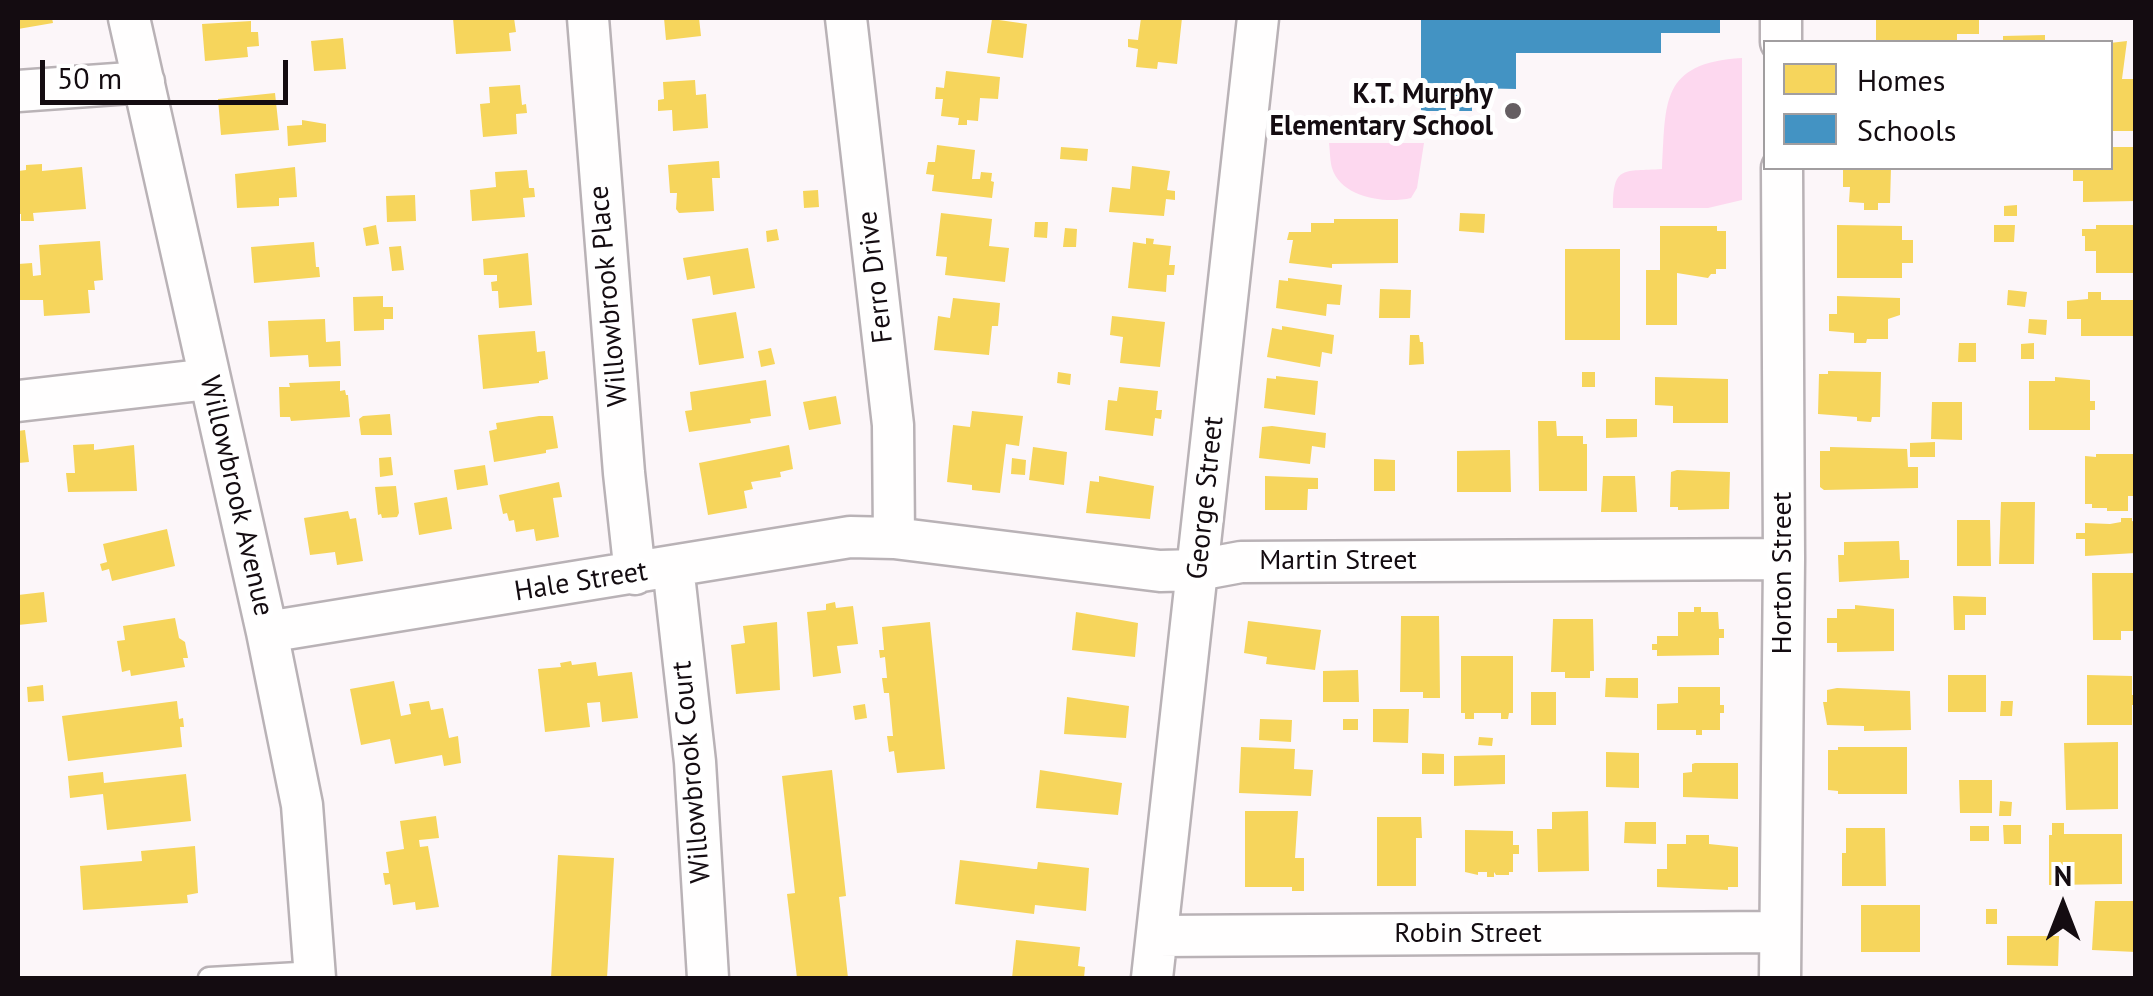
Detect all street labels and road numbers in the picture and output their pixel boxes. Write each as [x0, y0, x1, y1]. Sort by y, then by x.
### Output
street label: Willowbrook Place [583, 184, 635, 408]
street label: Ferro Drive [851, 209, 901, 345]
street label: Willowbrook Avenue [192, 373, 280, 619]
street label: George Street [1181, 415, 1231, 581]
street label: Horton Street [1766, 492, 1800, 654]
street label: Martin Street [1259, 544, 1417, 578]
street label: Hale Street [512, 555, 650, 609]
street label: Willowbrook Court [666, 660, 718, 884]
street label: Robin Street [1394, 917, 1542, 951]

